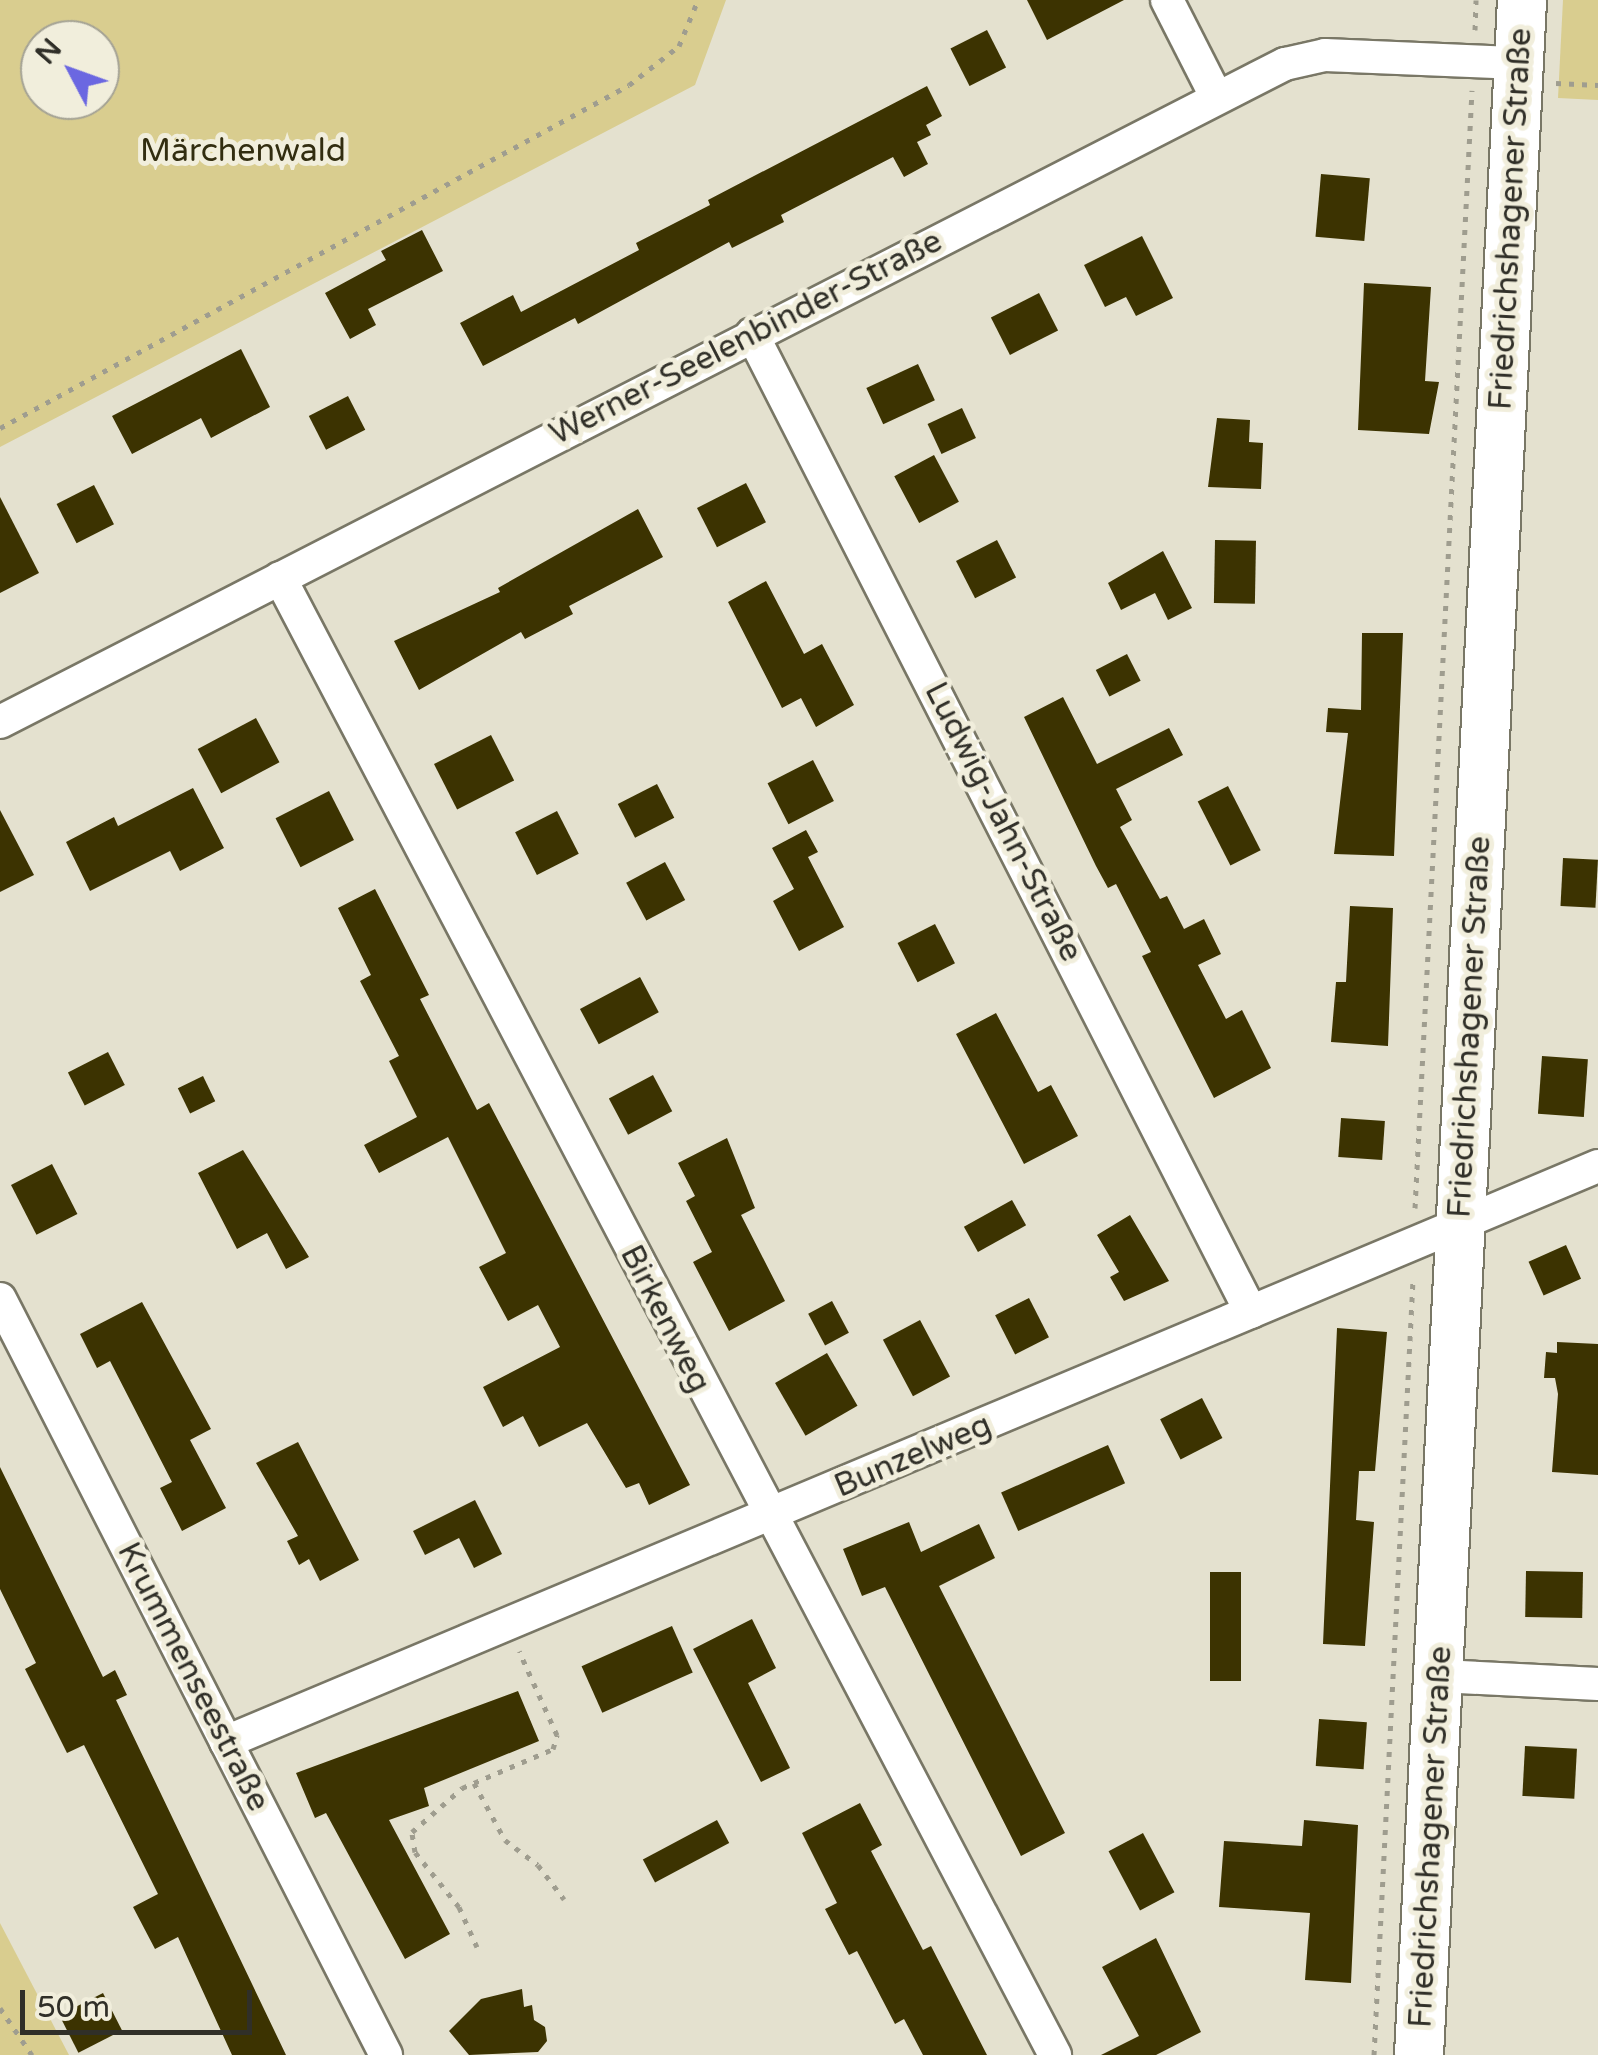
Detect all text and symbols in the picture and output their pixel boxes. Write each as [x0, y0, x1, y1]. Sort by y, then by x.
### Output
north arrow [20, 20, 120, 120]
street label: Friedrichshagener Straße [1482, 27, 1540, 411]
text: N [29, 32, 69, 71]
park label: Märchenwald [140, 132, 346, 170]
street label: Werner-Seelenbinder-Straße [544, 222, 948, 454]
street label: Ludwig-Jahn-Straße [916, 676, 1090, 968]
street label: Friedrichshagener Straße [1441, 835, 1499, 1219]
street label: Birkenweg [612, 1239, 718, 1399]
street label: Bunzelweg [829, 1406, 997, 1506]
street label: Krummenseestraße [109, 1536, 277, 1818]
street label: Friedrichshagener Straße [1402, 1645, 1460, 2029]
scale bar [25, 1970, 258, 2032]
text: 50 m [37, 1989, 110, 2026]

